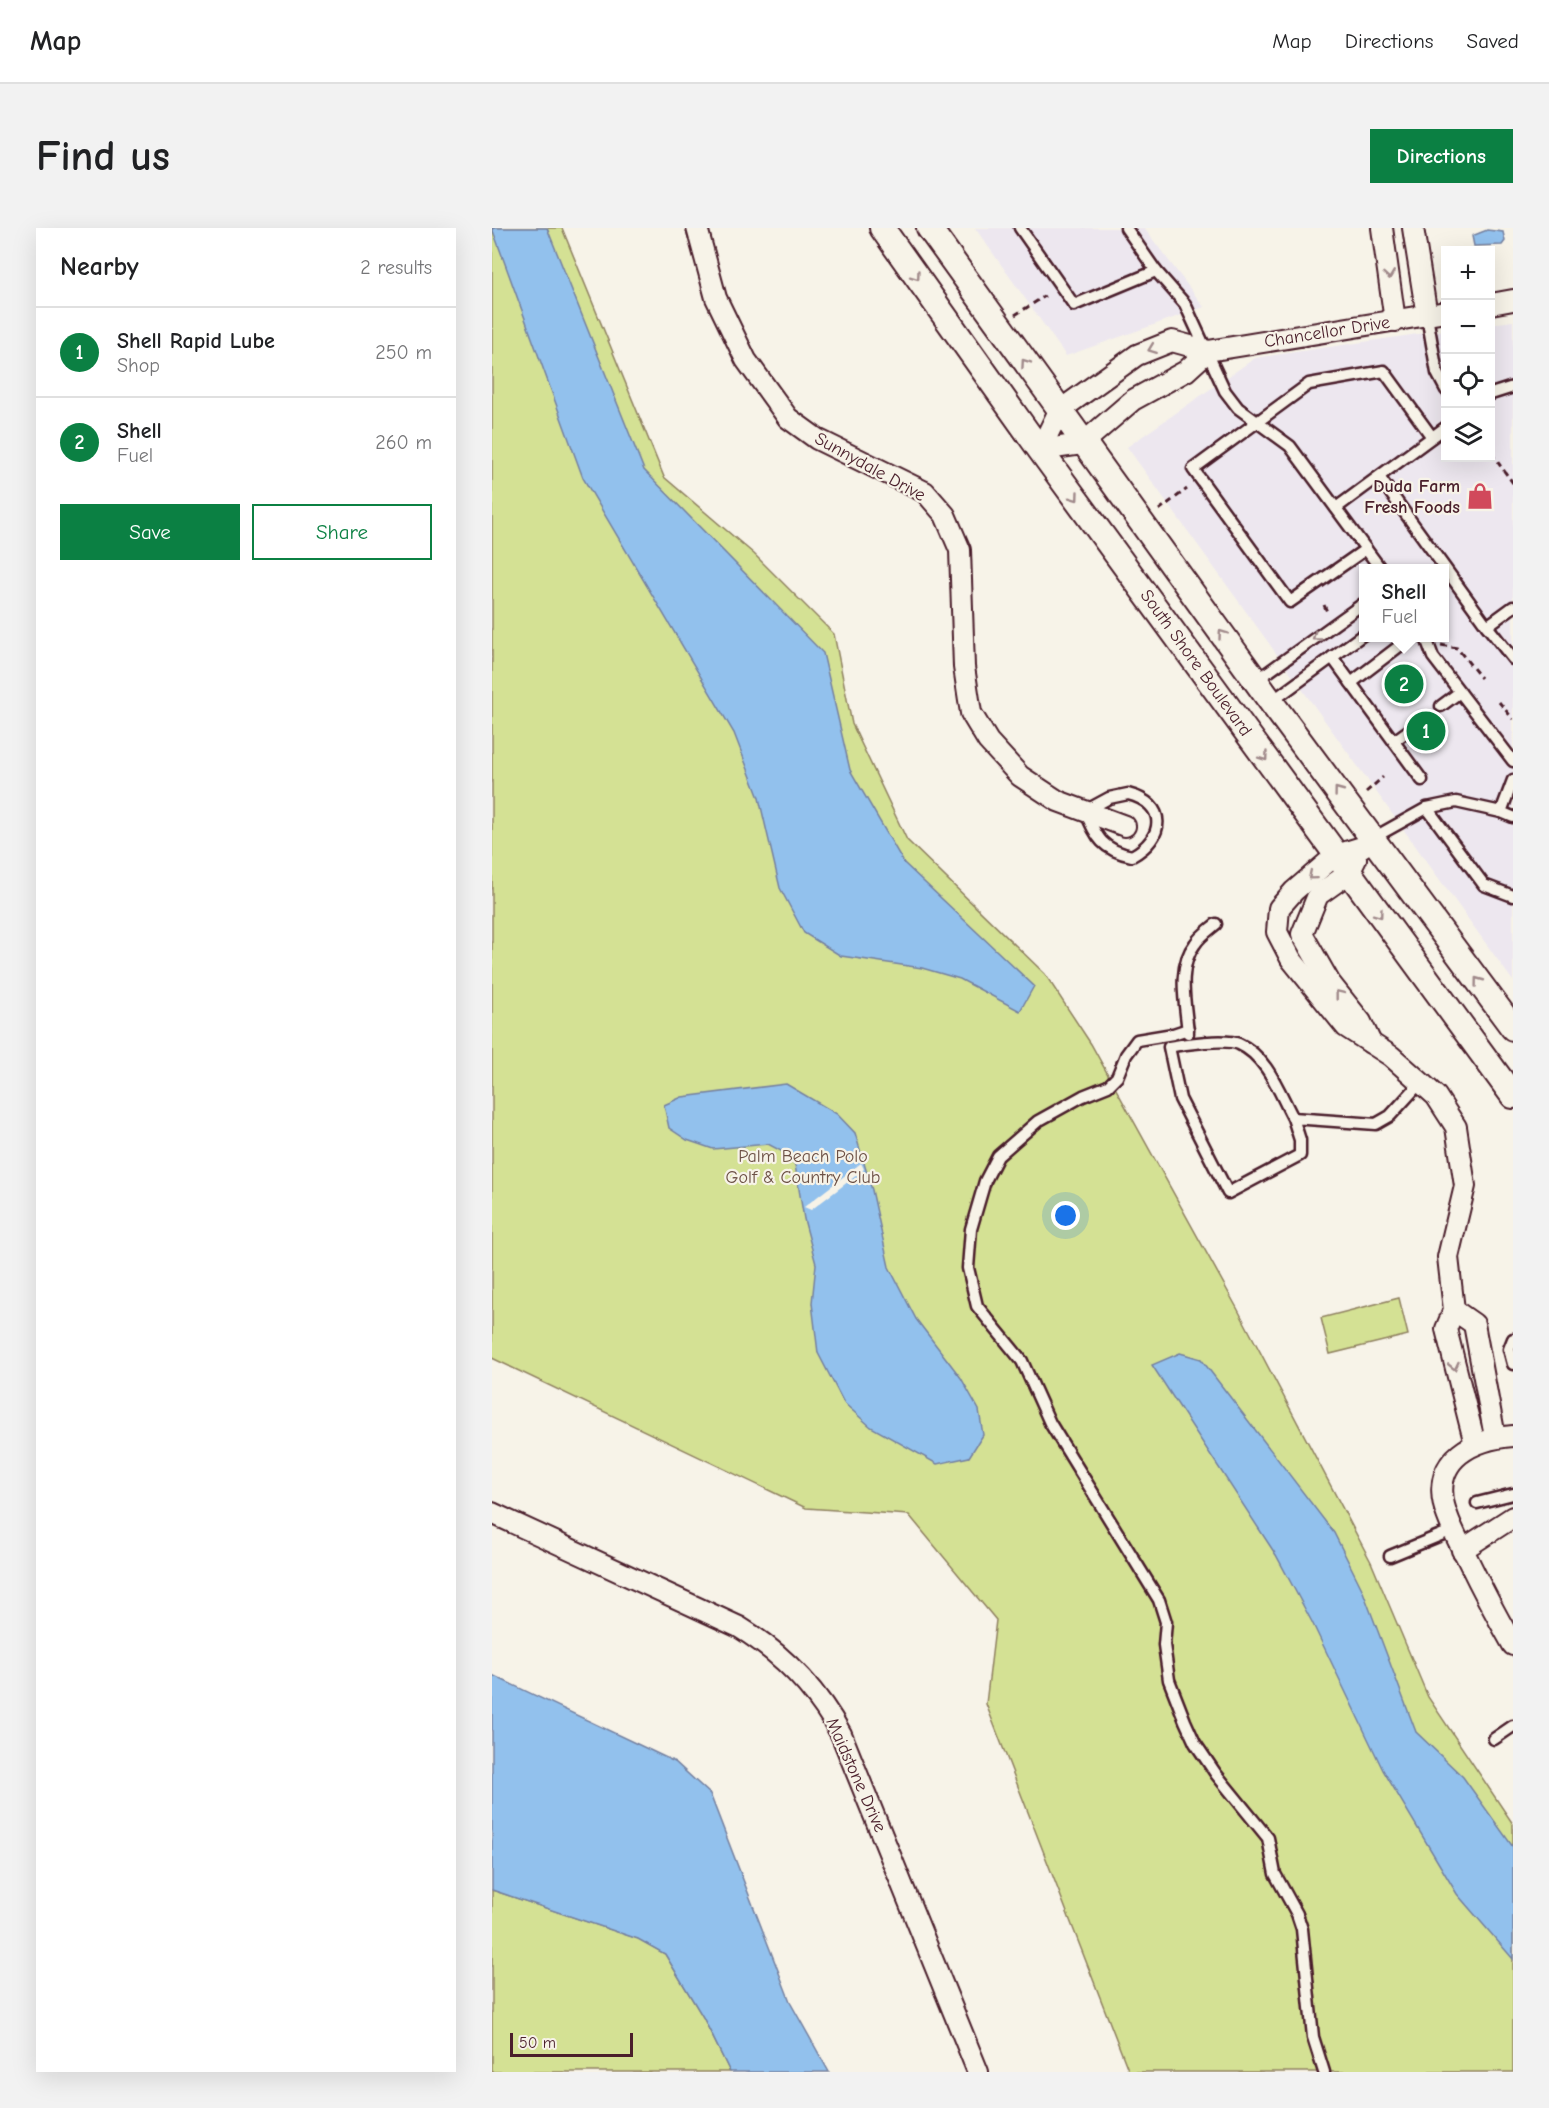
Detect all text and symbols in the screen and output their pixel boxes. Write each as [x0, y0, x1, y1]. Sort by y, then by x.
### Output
text: Map [30, 25, 81, 57]
text: Map [1272, 29, 1312, 53]
text: Directions [1345, 29, 1434, 53]
text: Saved [1467, 29, 1519, 53]
button: Directions [1370, 129, 1513, 183]
text: Find us [36, 132, 170, 181]
map controls [1441, 246, 1495, 462]
button: + [1441, 246, 1495, 300]
text: Nearby [60, 252, 139, 282]
text: 2 results [360, 256, 432, 279]
one-way arrow [909, 269, 920, 280]
one-way arrow [1382, 270, 1394, 279]
button: − [1441, 300, 1495, 354]
street label: Chancellor Drive [1263, 312, 1391, 352]
text: Shell Rapid Lube [117, 328, 275, 354]
text: 1 [76, 341, 83, 364]
text: 250 m [375, 341, 432, 364]
one-way arrow [1147, 342, 1158, 355]
text: Shop [117, 354, 160, 377]
button: locate [1441, 354, 1495, 408]
one-way arrow [1021, 359, 1032, 370]
button: layers [1441, 408, 1495, 462]
text: Shell [117, 418, 162, 444]
street label: Sunnydale Drive [811, 428, 929, 506]
text: 2 [75, 431, 84, 454]
text: 260 m [375, 431, 432, 454]
text: Fuel [117, 444, 153, 467]
place label: Duda Farm Fresh Foods [1364, 476, 1460, 518]
shop icon: Duda Farm Fresh Foods [1465, 481, 1495, 511]
one-way arrow [1068, 490, 1079, 501]
button: Save [60, 504, 240, 560]
button: Share [252, 504, 432, 560]
popup [1359, 564, 1449, 642]
text: Shell [1382, 579, 1426, 605]
street label: South Shore Boulevard [1136, 586, 1256, 740]
text: Fuel [1382, 605, 1418, 628]
one-way arrow [1219, 630, 1230, 641]
one-way arrow [1312, 630, 1323, 641]
pin: 2 [1384, 662, 1424, 706]
pin: 1 [1406, 708, 1446, 754]
one-way arrow [1257, 750, 1268, 761]
one-way arrow [1334, 787, 1345, 798]
one-way arrow [1308, 868, 1319, 879]
one-way arrow [1372, 907, 1383, 918]
one-way arrow [1474, 976, 1485, 987]
one-way arrow [1336, 990, 1347, 1001]
park label: Palm Beach Polo Golf & Country Club [726, 1146, 880, 1188]
your location [1051, 1201, 1080, 1230]
one-way arrow [1447, 1361, 1460, 1371]
street label: Maidstone Drive [821, 1714, 891, 1836]
scale bar [510, 2030, 633, 2058]
text: 50 m [519, 2034, 556, 2052]

